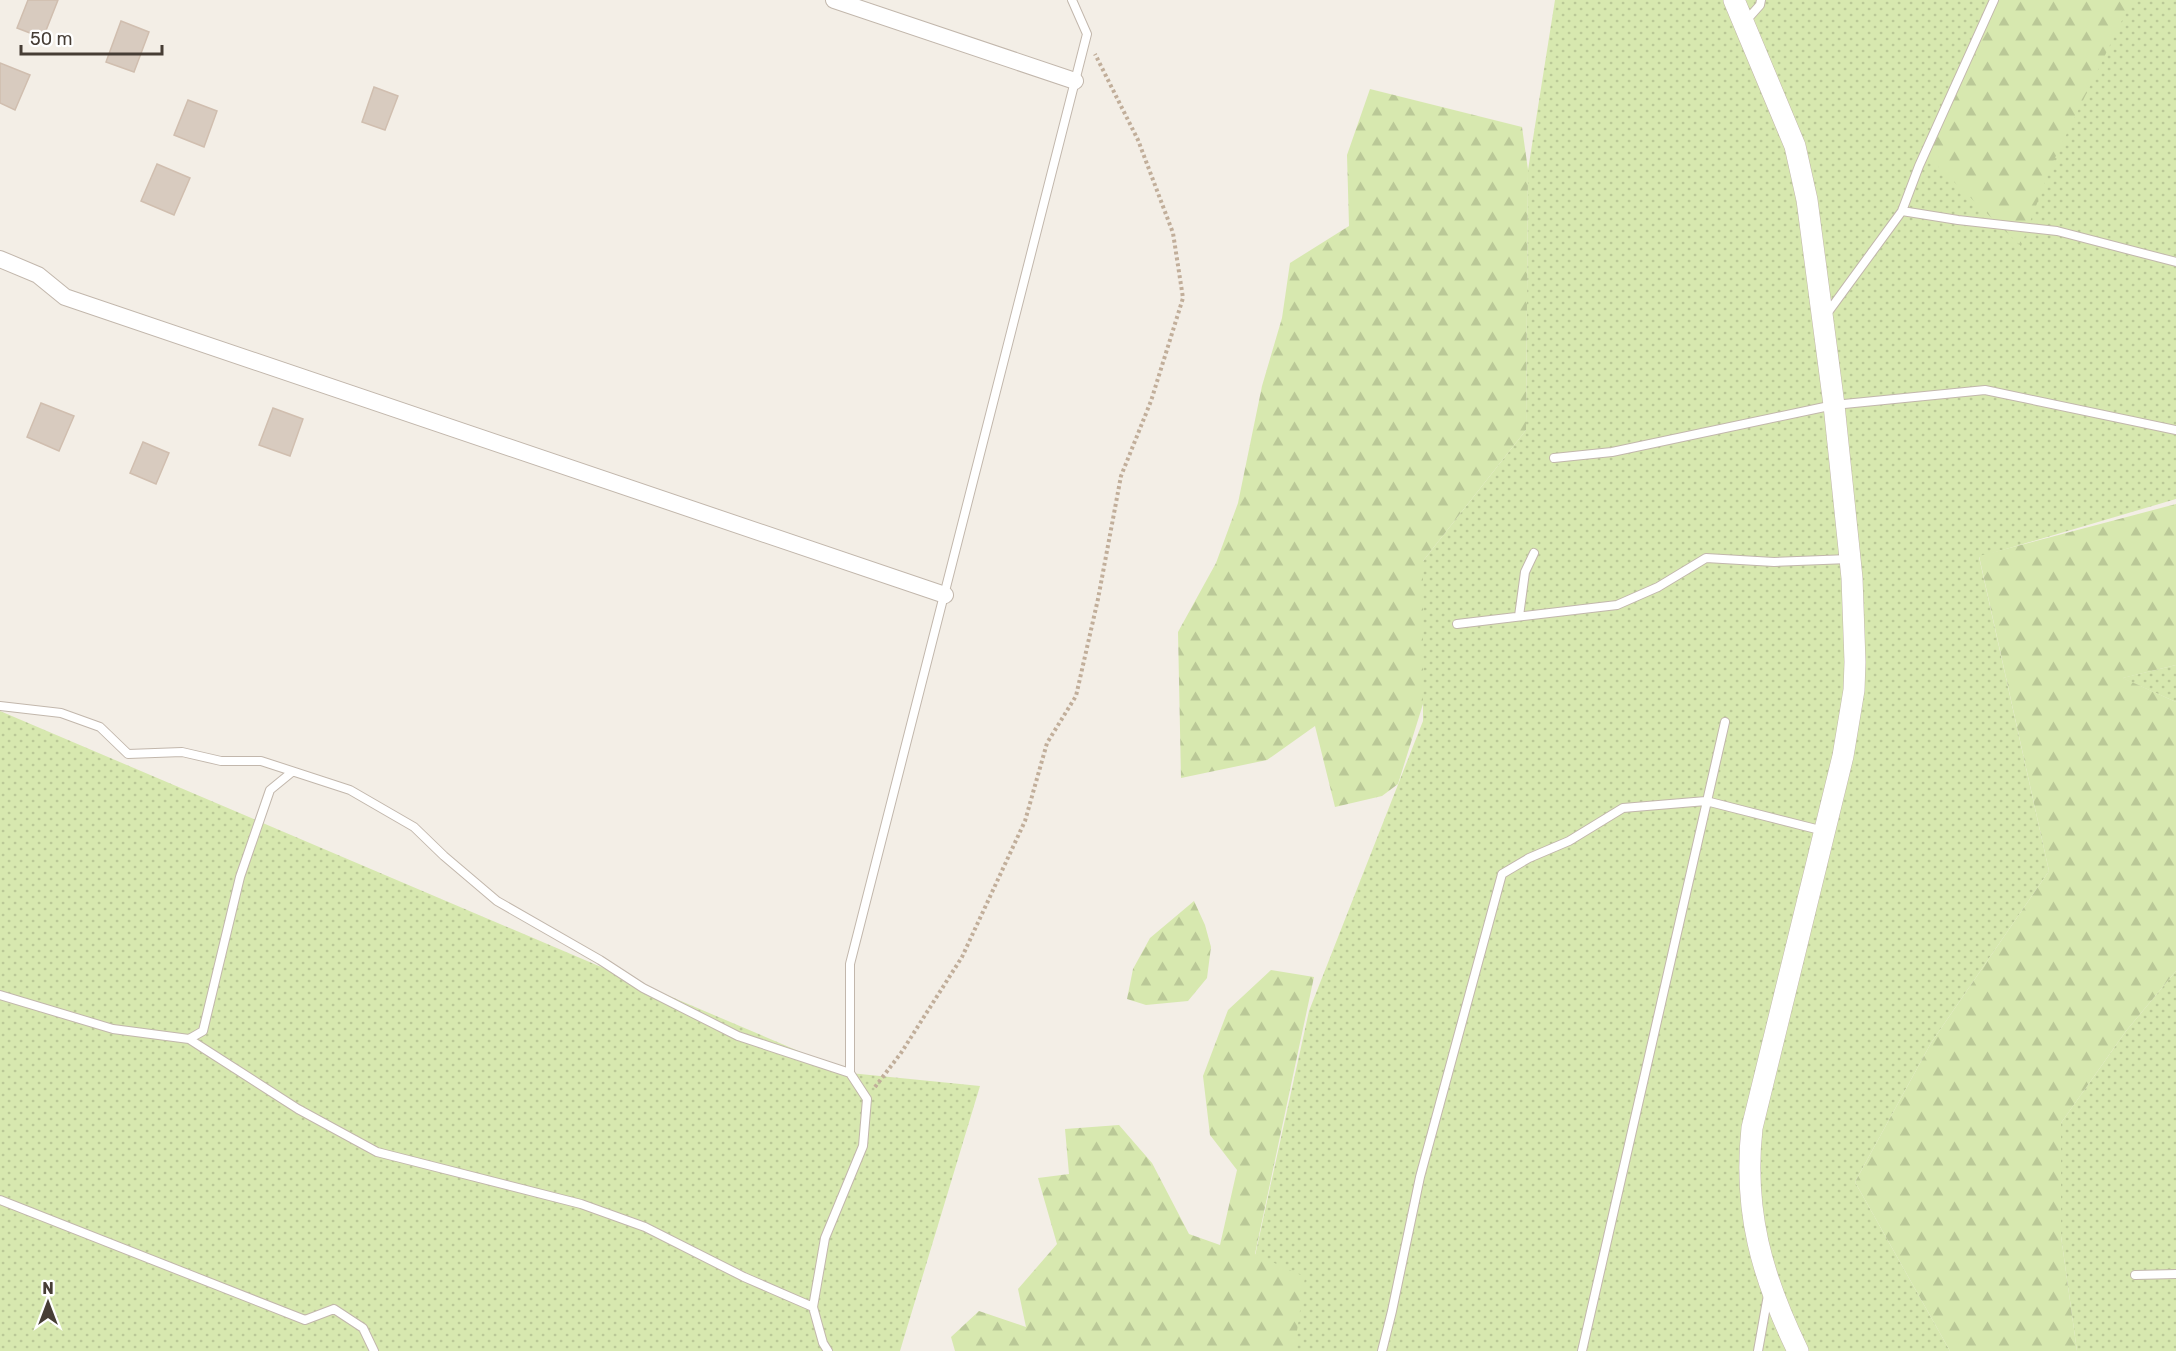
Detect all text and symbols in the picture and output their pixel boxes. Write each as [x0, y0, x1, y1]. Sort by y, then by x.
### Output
scale bar [21, 18, 162, 56]
text: 50 m [30, 28, 73, 50]
north arrow [18, 1273, 78, 1333]
text: N [42, 1279, 54, 1298]

